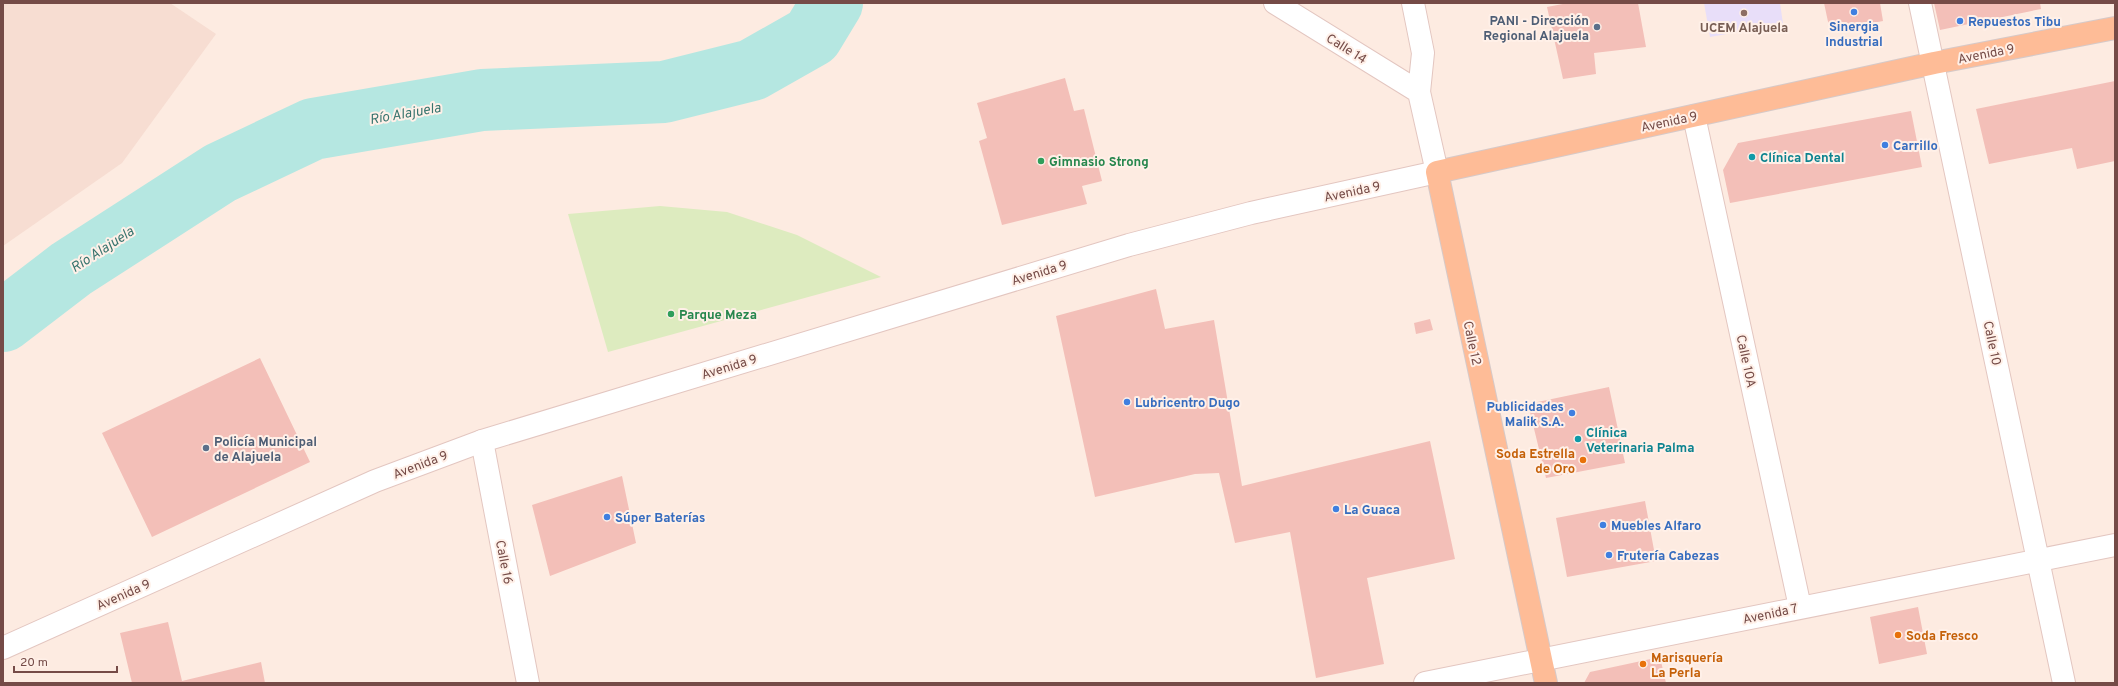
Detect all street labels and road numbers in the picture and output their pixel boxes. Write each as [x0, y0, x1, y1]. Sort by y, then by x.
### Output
street label: Calle 14 [1323, 31, 1369, 68]
street label: Avenida 9 [1957, 42, 2016, 68]
street label: Avenida 9 [1640, 109, 1699, 137]
street label: Avenida 9 [1323, 179, 1382, 207]
street label: Avenida 9 [1010, 258, 1069, 290]
street label: Calle 12 [1459, 320, 1484, 367]
street label: Calle 10 [1979, 320, 2004, 367]
street label: Calle 10A [1732, 333, 1758, 390]
street label: Avenida 9 [700, 352, 759, 384]
street label: Avenida 9 [391, 448, 450, 484]
street label: Calle 16 [491, 539, 515, 586]
street label: Avenida 9 [94, 577, 153, 615]
street label: Avenida 7 [1741, 601, 1800, 629]

